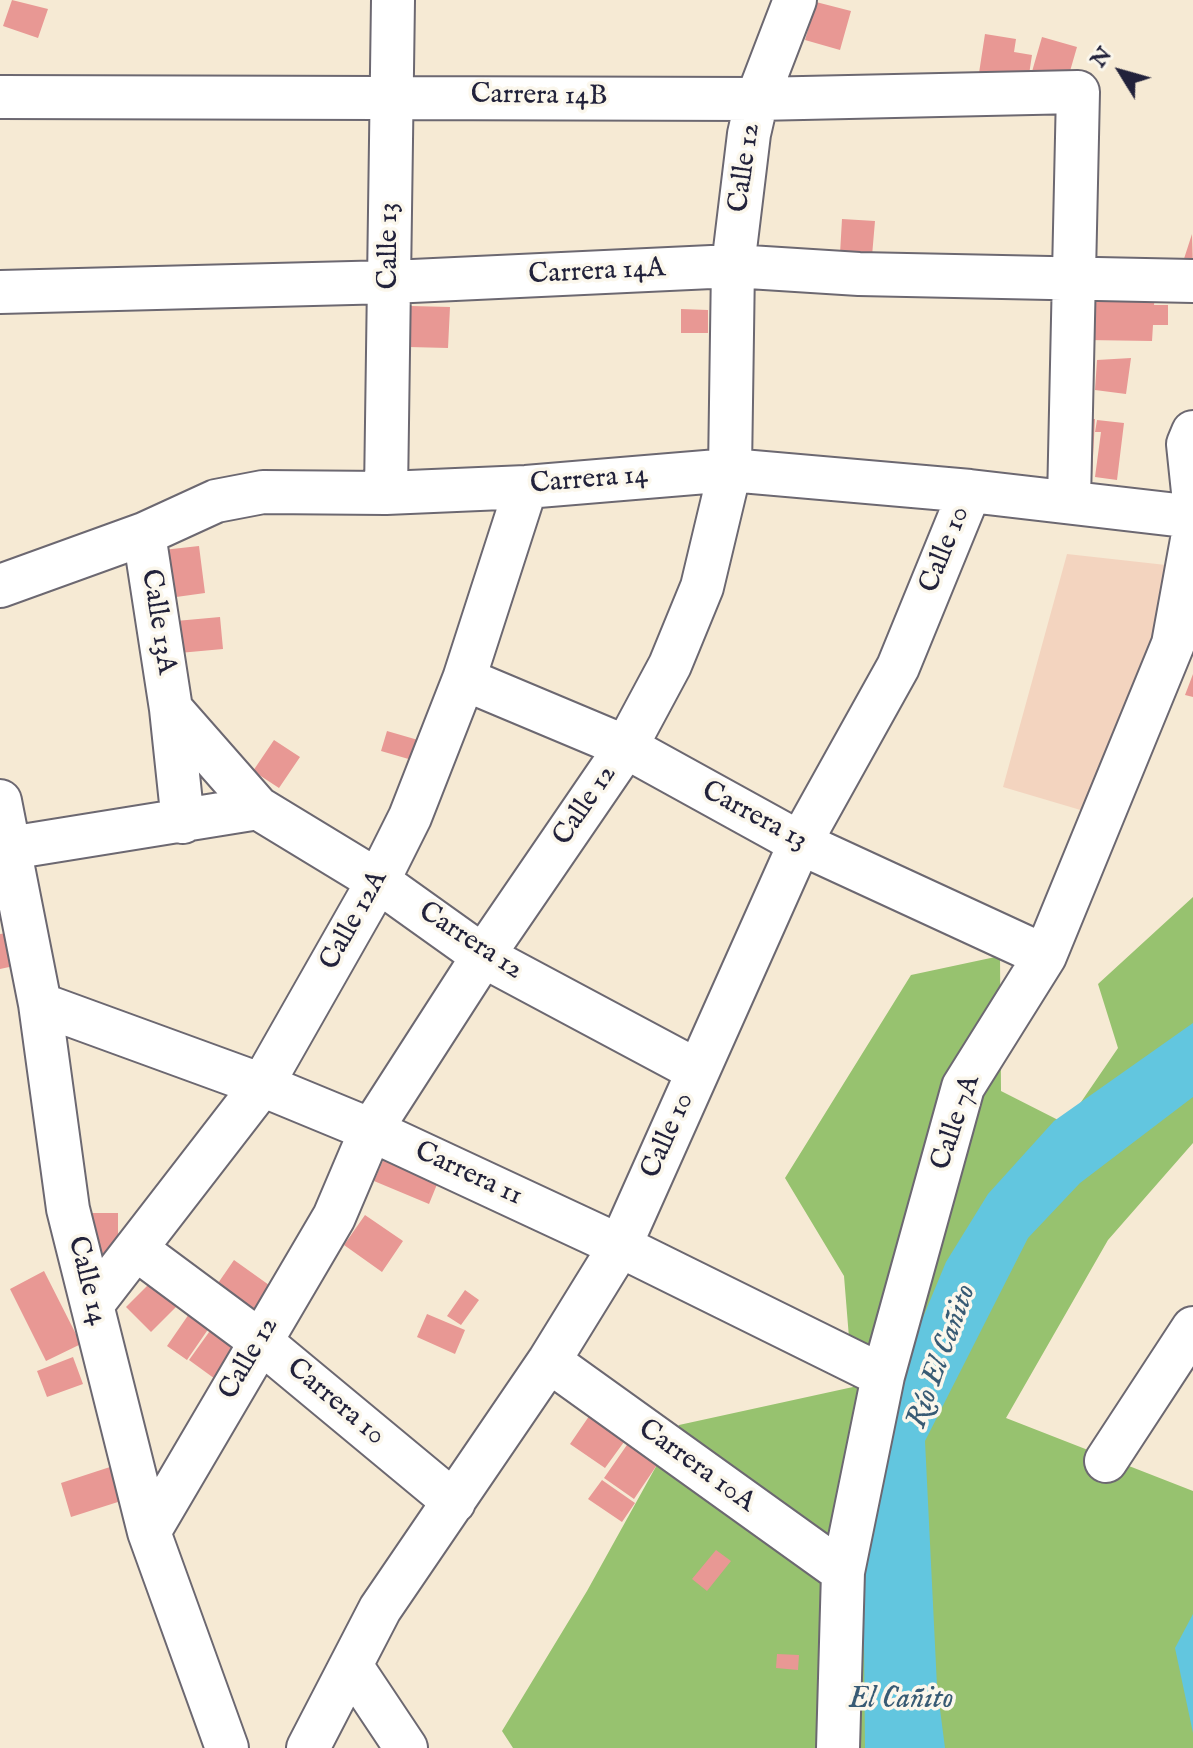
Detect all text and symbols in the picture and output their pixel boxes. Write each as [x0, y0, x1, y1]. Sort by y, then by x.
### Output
north arrow [1081, 32, 1161, 112]
text: N [1085, 42, 1119, 74]
street label: Carrera 14B [470, 79, 608, 115]
street label: Calle 12 [723, 121, 769, 215]
street label: Calle 13 [373, 202, 407, 290]
street label: Carrera 14A [528, 253, 666, 293]
street label: Carrera 14 [529, 459, 649, 503]
street label: Calle 10 [914, 502, 978, 598]
street label: Calle 13A [132, 567, 182, 677]
street label: Calle 12 [547, 759, 625, 853]
street label: Carrera 13 [695, 775, 813, 859]
street label: Calle 12A [314, 865, 396, 977]
street label: Carrera 12 [412, 896, 528, 988]
street label: Calle 7A [925, 1071, 989, 1175]
street label: Calle 10 [635, 1088, 703, 1184]
street label: Carrera 11 [409, 1135, 527, 1215]
street label: Calle 14 [59, 1233, 113, 1329]
water label: Río El Cañito [900, 1280, 986, 1434]
street label: Calle 12 [213, 1312, 287, 1406]
street label: Carrera 10 [279, 1352, 391, 1454]
street label: Carrera 10A [631, 1413, 761, 1521]
water label: El Cañito [848, 1683, 954, 1719]

